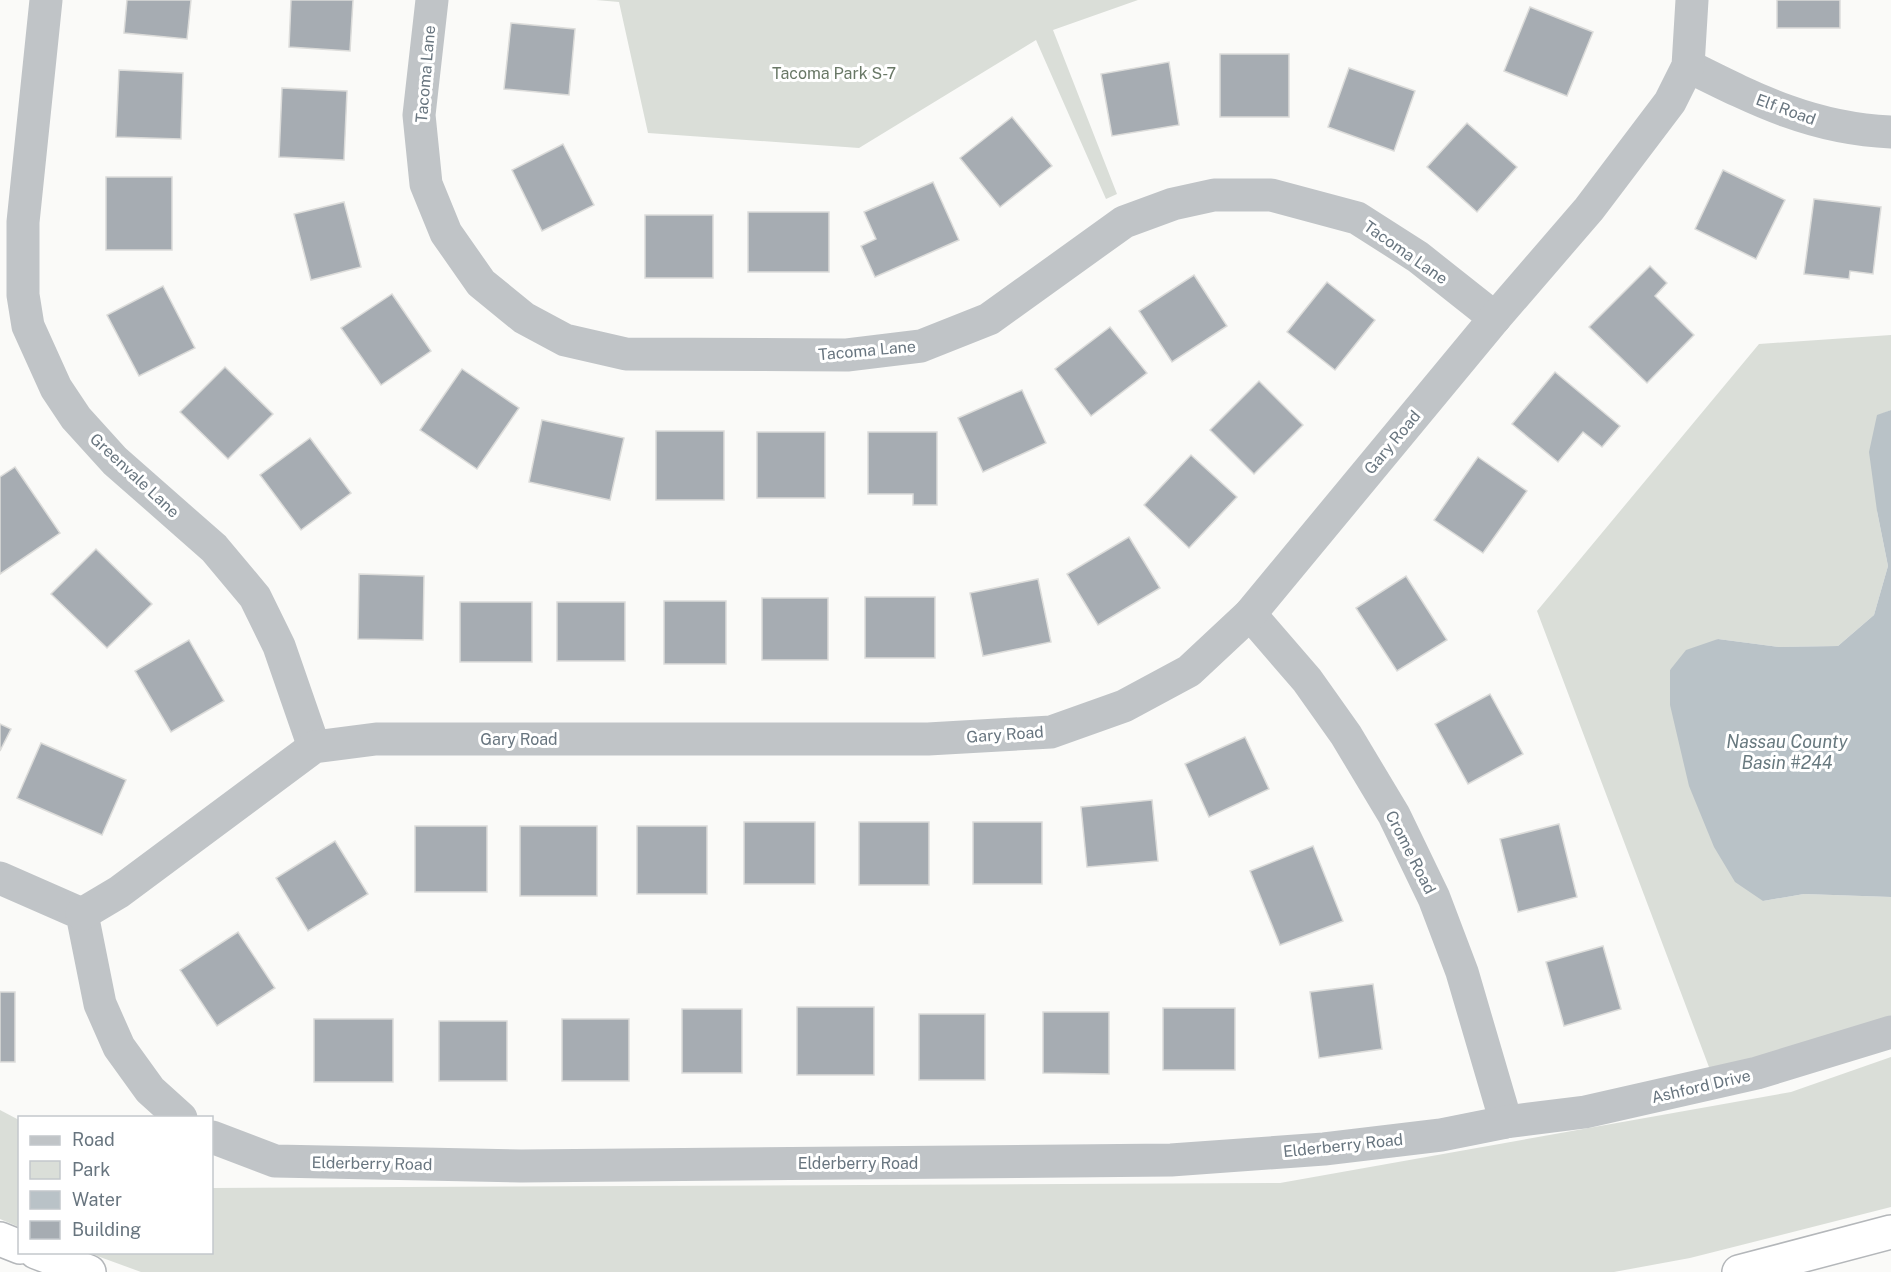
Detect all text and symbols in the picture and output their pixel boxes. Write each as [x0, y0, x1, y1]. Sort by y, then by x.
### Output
street label: Tacoma Lane [412, 25, 439, 124]
park label: Tacoma Park S-7 [772, 64, 896, 83]
street label: Elf Road [1753, 90, 1818, 129]
street label: Tacoma Lane [1360, 217, 1451, 288]
street label: Tacoma Lane [818, 337, 917, 364]
street label: Gary Road [1360, 407, 1425, 478]
street label: Greenvale Lane [86, 429, 183, 522]
street label: Gary Road [966, 722, 1044, 747]
street label: Gary Road [480, 730, 558, 749]
water label: Nassau County Basin #244 [1726, 731, 1849, 773]
street label: Crome Road [1381, 807, 1440, 897]
street label: Ashford Drive [1650, 1066, 1753, 1107]
legend [18, 1116, 213, 1254]
text: Road [72, 1129, 115, 1150]
street label: Elderberry Road [1282, 1130, 1404, 1161]
street label: Elderberry Road [312, 1153, 432, 1174]
street label: Elderberry Road [798, 1154, 918, 1173]
text: Park [72, 1159, 110, 1180]
text: Water [72, 1189, 122, 1210]
text: Building [72, 1219, 141, 1240]

